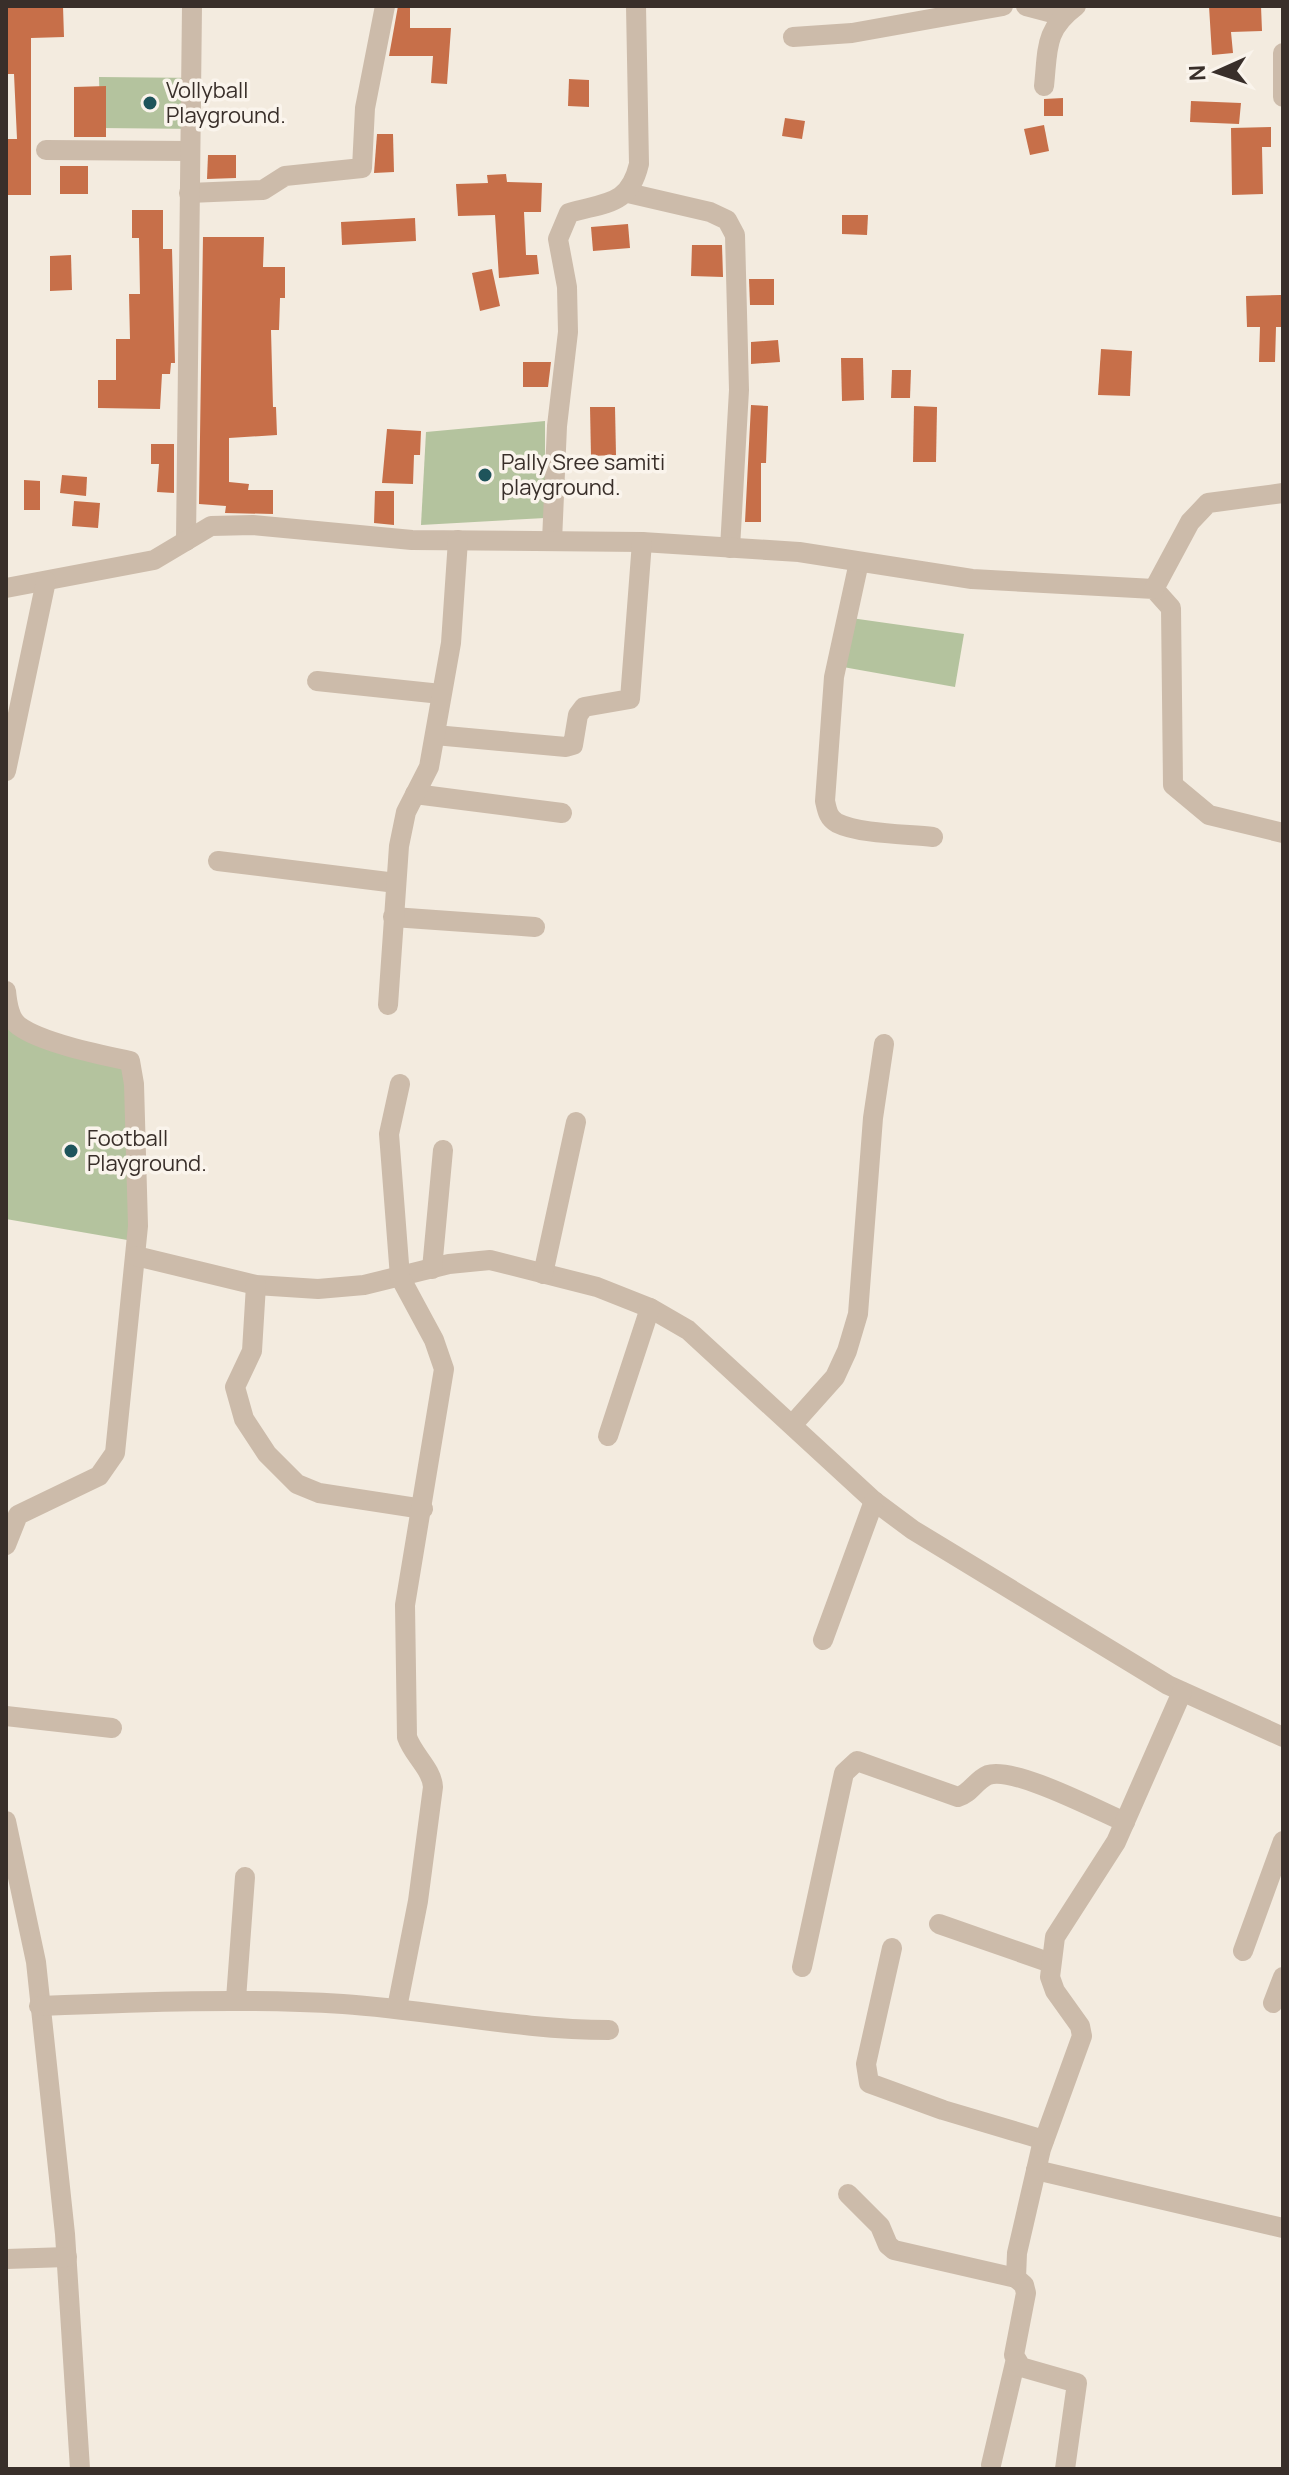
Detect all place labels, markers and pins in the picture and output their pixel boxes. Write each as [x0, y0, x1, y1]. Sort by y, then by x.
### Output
place label: Vollyball Playground. [166, 75, 286, 130]
marker: Vollyball Playground. [141, 94, 159, 112]
place label: Pally Sree samiti playground. [501, 447, 665, 502]
marker: Pally Sree samiti playground. [476, 466, 494, 484]
place label: Football Playground. [87, 1123, 207, 1178]
marker: Football Playground. [62, 1142, 80, 1160]

